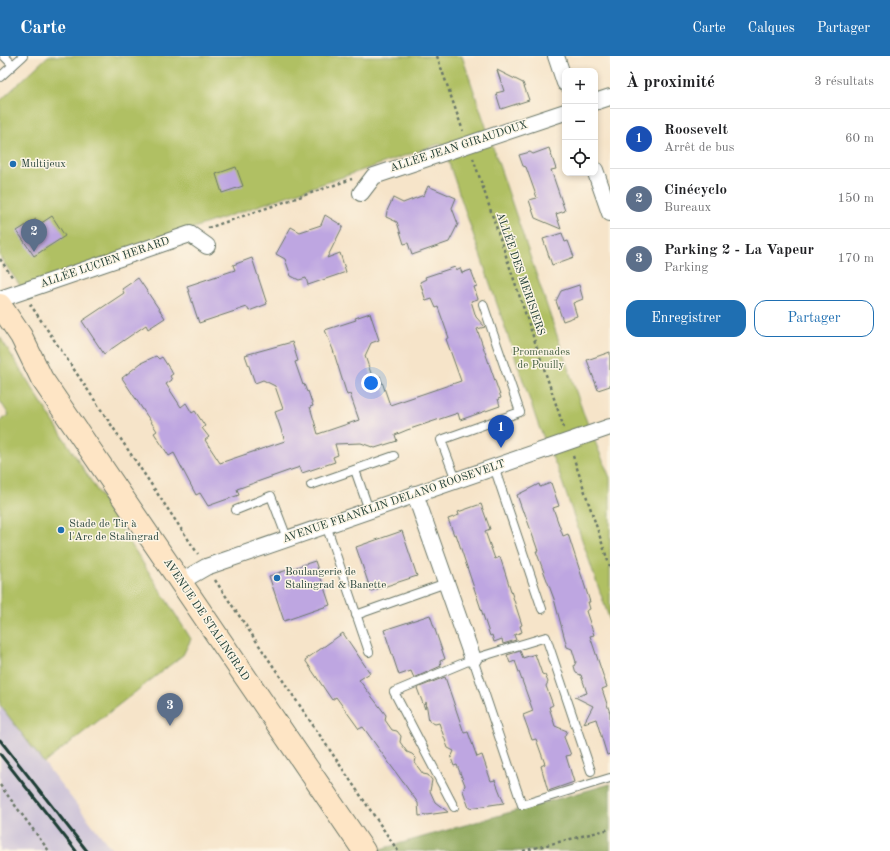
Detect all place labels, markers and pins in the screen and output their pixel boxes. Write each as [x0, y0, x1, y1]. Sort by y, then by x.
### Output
marker: Multijeux [8, 159, 18, 169]
place label: Multijeux [21, 159, 66, 170]
pin: 2 [21, 219, 47, 252]
pin: 1 [488, 415, 514, 448]
place label: Stade de Tir à l'Arc de Stalingrad [69, 519, 159, 543]
marker: Stade de Tir à l'Arc de Stalingrad [56, 525, 66, 535]
place label: Boulangerie de Stalingrad & Banette [285, 567, 386, 591]
marker: Boulangerie de Stalingrad & Banette [272, 573, 282, 583]
pin: 3 [157, 693, 183, 726]

